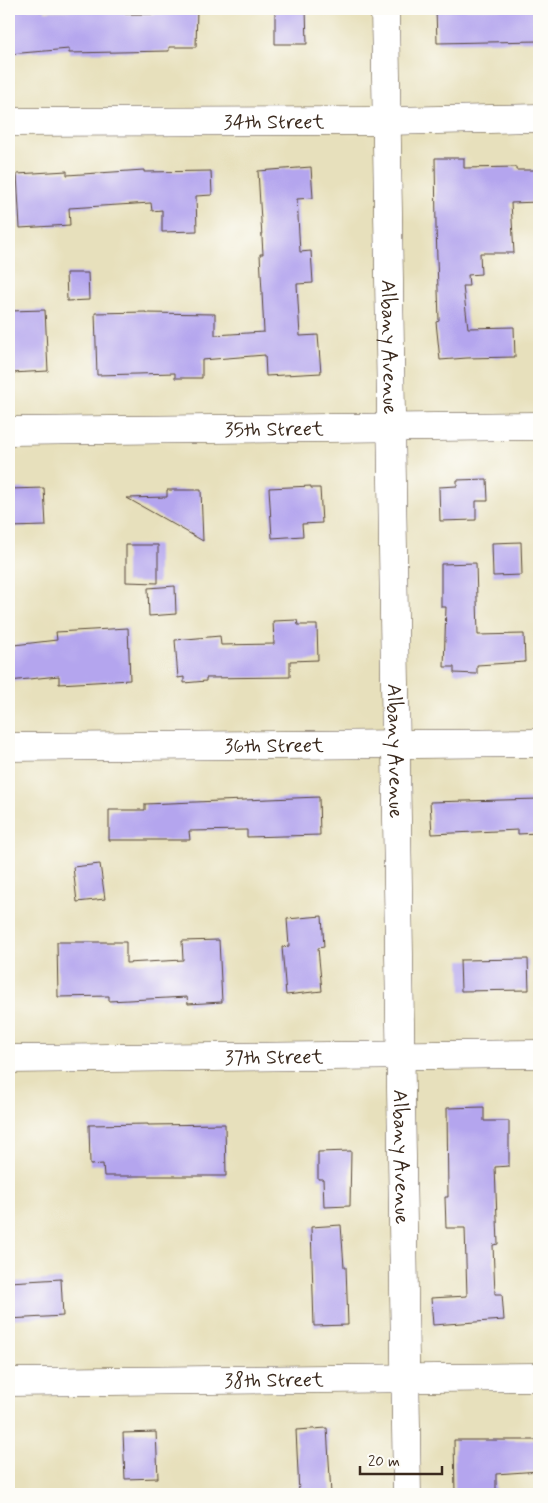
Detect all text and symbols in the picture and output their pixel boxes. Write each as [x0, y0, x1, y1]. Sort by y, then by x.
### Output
street label: 34th Street [224, 109, 325, 136]
street label: Albany Avenue [374, 279, 403, 415]
street label: 35th Street [224, 416, 324, 444]
street label: Albany Avenue [380, 683, 409, 818]
street label: 36th Street [224, 733, 324, 760]
street label: 37th Street [225, 1044, 324, 1072]
street label: Albany Avenue [386, 1089, 415, 1224]
street label: 38th Street [224, 1367, 324, 1395]
scale bar [360, 1443, 443, 1475]
text: 20 m [368, 1452, 400, 1472]

